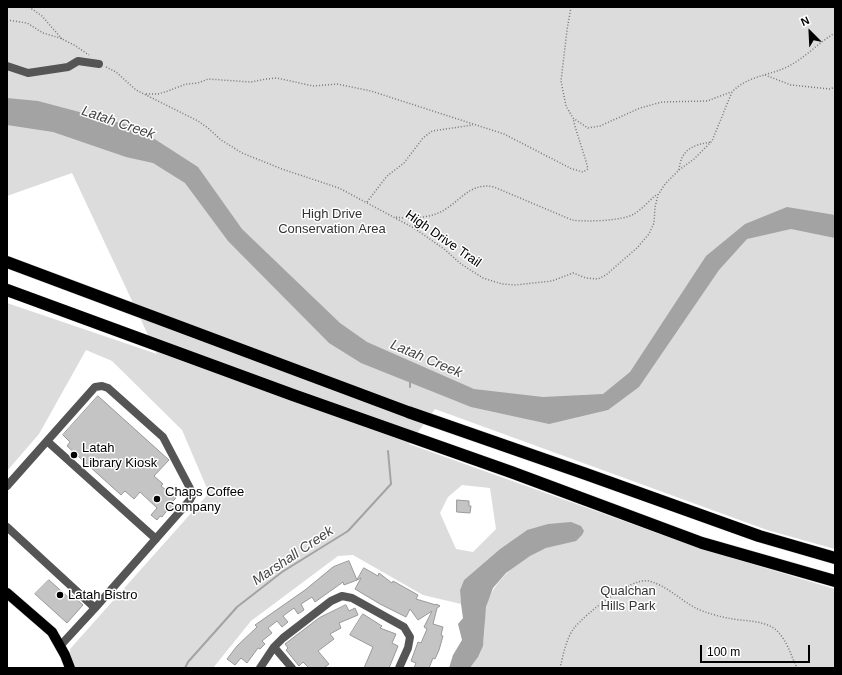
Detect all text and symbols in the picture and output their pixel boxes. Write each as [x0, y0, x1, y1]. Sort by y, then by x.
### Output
north arrow [790, 12, 830, 52]
text: N [799, 14, 811, 28]
water label: Latah Creek [79, 103, 157, 143]
park label: High Drive Conservation Area [278, 206, 386, 237]
street label: High Drive Trail [402, 207, 484, 271]
water label: Latah Creek [388, 336, 464, 382]
place label: Latah Library Kiosk [82, 440, 157, 471]
marker: Latah Library Kiosk [69, 450, 79, 460]
place label: Chaps Coffee Company [165, 484, 244, 515]
marker: Chaps Coffee Company [152, 494, 162, 504]
water label: Marshall Creek [249, 523, 337, 589]
park label: Qualchan Hills Park [600, 583, 656, 614]
place label: Latah Bistro [68, 587, 137, 603]
marker: Latah Bistro [55, 590, 65, 600]
scale bar [702, 637, 812, 663]
text: 100 m [707, 645, 740, 659]

